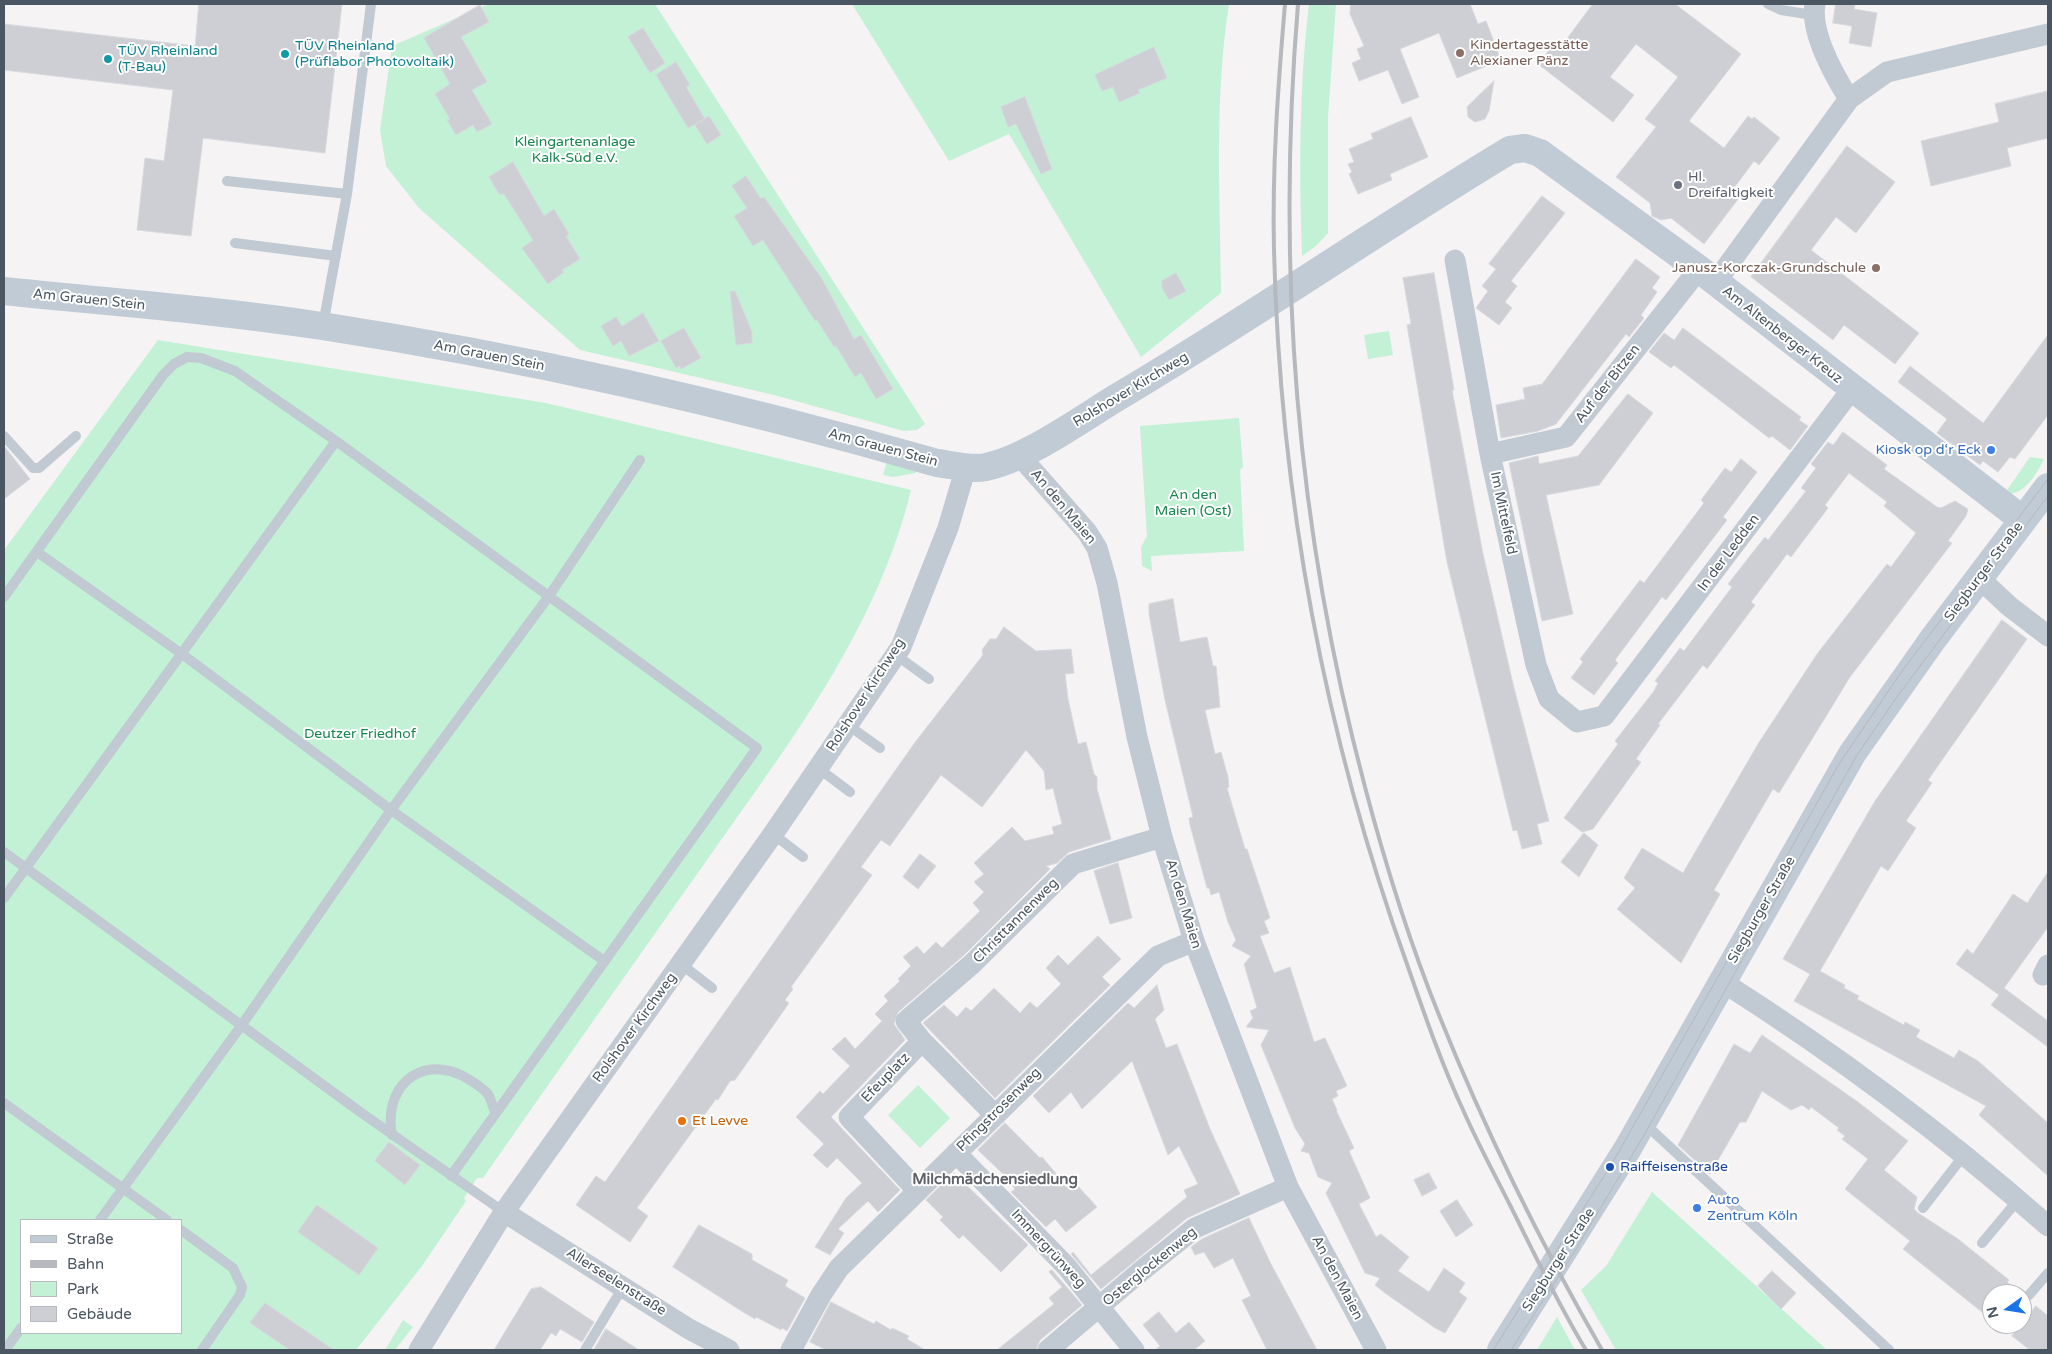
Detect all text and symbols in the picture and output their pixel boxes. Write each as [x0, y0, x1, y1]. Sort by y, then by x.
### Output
place label: Kindertagesstätte Alexianer Pänz [1470, 37, 1588, 70]
place label: TÜV Rheinland (Prüflabor Photovoltaik) [295, 38, 454, 70]
place label: TÜV Rheinland (T-Bau) [118, 43, 218, 75]
marker: Kindertagesstätte Alexianer Pänz [1454, 47, 1466, 59]
marker: TÜV Rheinland (Prüflabor Photovoltaik) [279, 48, 291, 60]
marker: TÜV Rheinland (T-Bau) [102, 53, 114, 65]
park label: Kleingartenanlage Kalk-Süd e.V. [514, 134, 636, 166]
place label: Hl. Dreifaltigkeit [1688, 169, 1773, 202]
marker: Hl. Dreifaltigkeit [1672, 179, 1684, 191]
place label: Janusz-Korczak-Grundschule [1672, 260, 1866, 276]
marker: Janusz-Korczak-Grundschule [1870, 262, 1882, 274]
street label: Am Altenberger Kreuz [1719, 283, 1845, 387]
street label: Am Grauen Stein [32, 286, 146, 314]
street label: Am Grauen Stein [432, 337, 546, 375]
street label: Auf der Bitzen [1572, 341, 1644, 427]
street label: Rolshover Kirchweg [1070, 349, 1192, 431]
street label: Am Grauen Stein [826, 425, 940, 471]
place label: Kiosk op d‘r Eck [1875, 442, 1981, 458]
marker: Kiosk op d‘r Eck [1985, 444, 1997, 456]
street label: An den Maien [1027, 466, 1099, 548]
street label: Im Mittelfeld [1486, 470, 1520, 556]
park label: An den Maien (Ost) [1155, 487, 1231, 520]
street label: In der Ledden [1695, 511, 1763, 595]
street label: Siegburger Straße [1941, 519, 2027, 625]
street label: Rolshover Kirchweg [823, 635, 909, 755]
park label: Deutzer Friedhof [304, 726, 416, 742]
street label: Siegburger Straße [1725, 854, 1799, 966]
street label: An den Maien [1161, 857, 1205, 951]
street label: Christtannenweg [970, 875, 1062, 967]
street label: Rolshover Kirchweg [590, 970, 680, 1086]
street label: Efeuplatz [858, 1050, 914, 1106]
street label: Pfingstrosenweg [953, 1064, 1045, 1156]
place label: Et Levve [692, 1113, 748, 1129]
marker: Et Levve [676, 1115, 688, 1127]
place label: Raiffeisenstraße [1620, 1159, 1728, 1175]
marker: Raiffeisenstraße [1604, 1161, 1616, 1173]
district label: Milchmädchensiedlung [912, 1171, 1078, 1189]
place label: Auto Zentrum Köln [1707, 1192, 1798, 1224]
marker: Auto Zentrum Köln [1691, 1202, 1703, 1214]
street label: Siegburger Straße [1519, 1205, 1599, 1315]
street label: Immergrünweg [1007, 1206, 1089, 1292]
legend [20, 1219, 182, 1334]
street label: Osterglockenweg [1100, 1224, 1200, 1310]
text: Straße [67, 1230, 113, 1248]
street label: An den Maien [1308, 1233, 1366, 1323]
street label: Allerseelenstraße [563, 1244, 669, 1320]
text: Bahn [67, 1255, 104, 1273]
text: Park [67, 1280, 99, 1298]
north arrow [1982, 1284, 2032, 1334]
text: Gebäude [67, 1305, 132, 1323]
text: N [1983, 1305, 2002, 1320]

